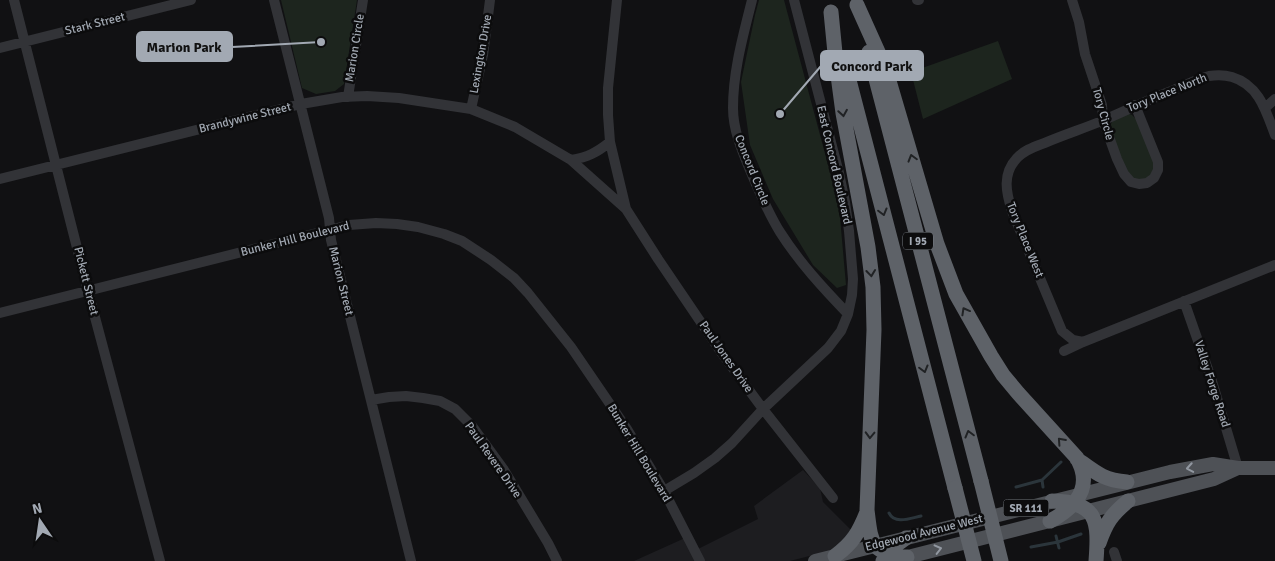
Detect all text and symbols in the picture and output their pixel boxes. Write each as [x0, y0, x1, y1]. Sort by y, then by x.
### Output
street label: Stark Street [63, 9, 127, 39]
street label: Marion Circle [342, 13, 368, 83]
street label: Lexington Drive [467, 13, 495, 95]
callout: Marion Park [137, 32, 232, 61]
text: Marion Park [147, 39, 222, 56]
callout: Concord Park [821, 51, 923, 80]
text: Concord Park [831, 58, 913, 75]
street label: Tory Place North [1125, 70, 1209, 116]
street label: Tory Circle [1089, 86, 1117, 142]
street label: Brandywine Street [197, 99, 293, 137]
street label: East Concord Boulevard [813, 104, 855, 226]
one-way arrow [838, 108, 848, 117]
street label: Concord Circle [731, 133, 773, 207]
one-way arrow [907, 154, 917, 163]
street label: Tory Place West [1003, 200, 1047, 280]
one-way arrow [877, 207, 888, 216]
street label: Bunker Hill Boulevard [239, 218, 351, 260]
road number: I 95 [903, 232, 933, 250]
street label: Pickett Street [70, 245, 102, 317]
street label: Marion Street [325, 245, 357, 317]
one-way arrow [865, 269, 876, 277]
one-way arrow [962, 307, 972, 316]
street label: Paul Jones Drive [696, 318, 756, 396]
street label: Valley Forge Road [1191, 339, 1233, 429]
one-way arrow [918, 365, 929, 373]
street label: Bunker Hill Boulevard [604, 401, 674, 505]
street label: Paul Revere Drive [461, 419, 525, 501]
one-way arrow [964, 430, 974, 438]
one-way arrow [865, 432, 875, 439]
one-way arrow [1058, 438, 1067, 447]
one-way arrow [1185, 462, 1194, 472]
north arrow [15, 496, 65, 546]
text: N [31, 499, 44, 518]
road number: SR 111 [1004, 499, 1048, 516]
street label: Edgewood Avenue West [864, 511, 984, 555]
one-way arrow [933, 544, 942, 555]

